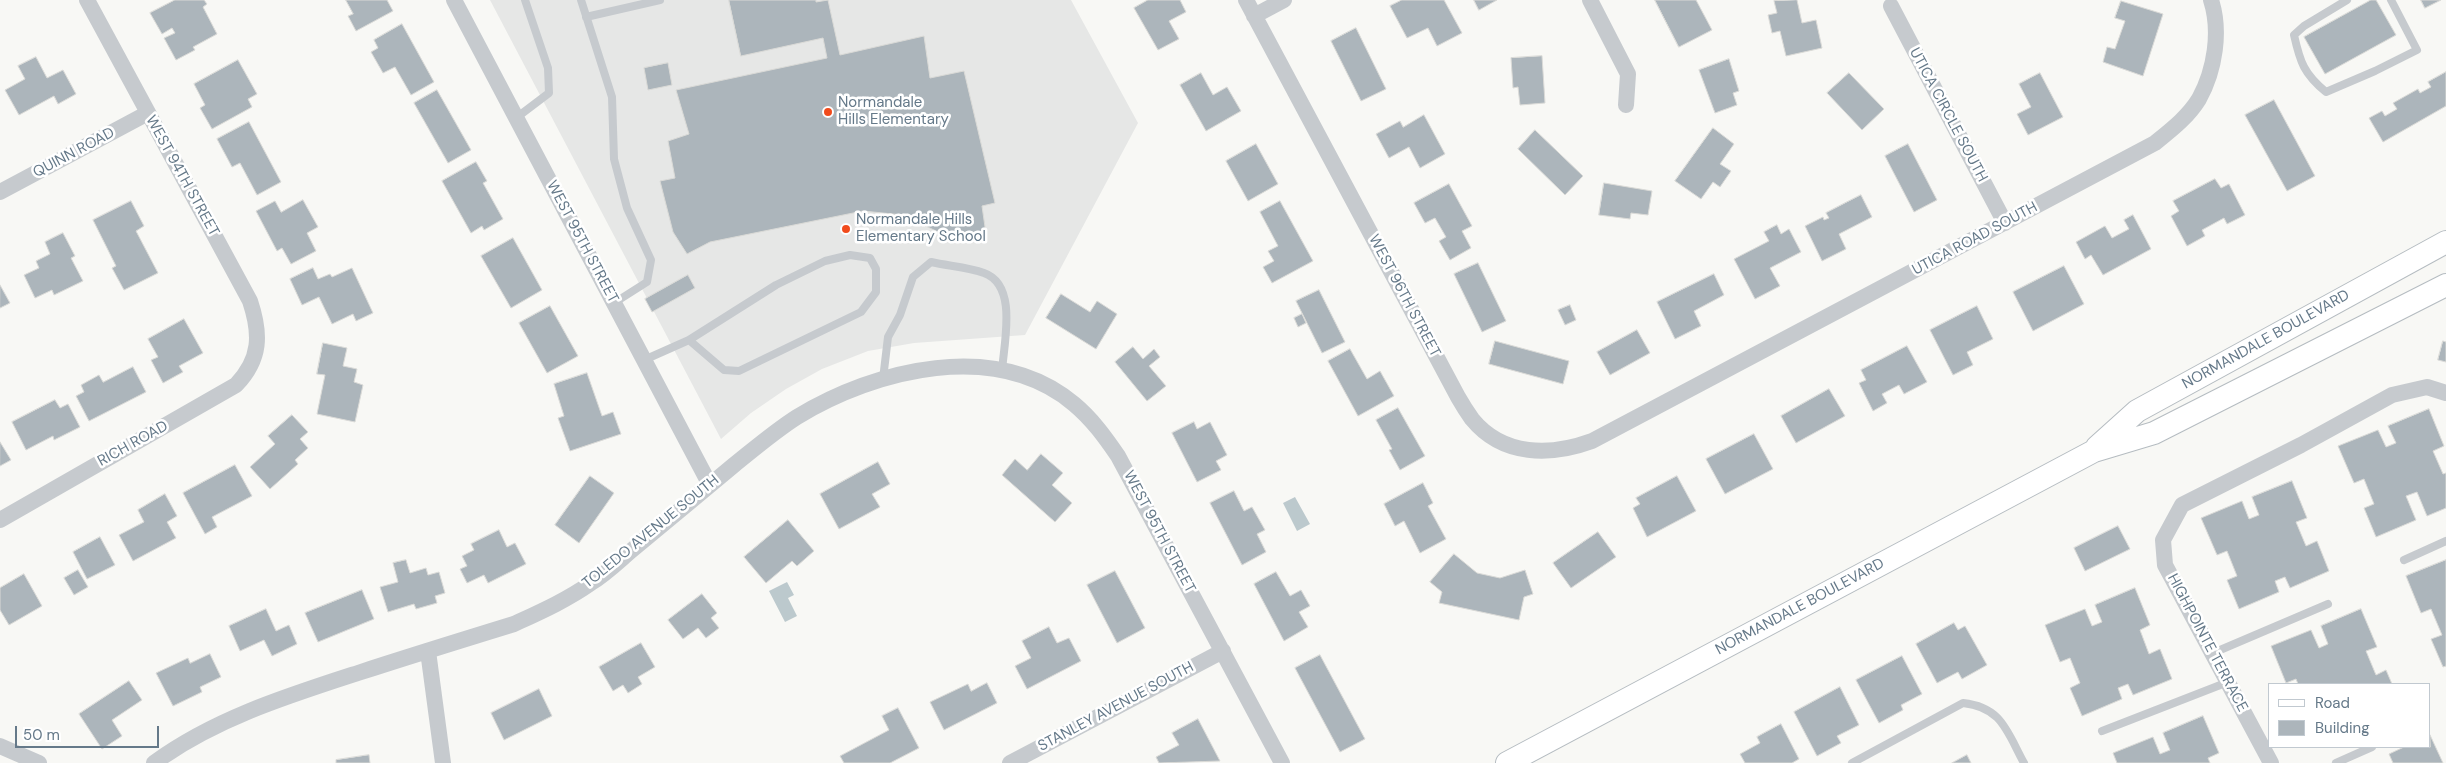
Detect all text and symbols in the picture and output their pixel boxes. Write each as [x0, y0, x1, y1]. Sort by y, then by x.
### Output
street label: UTICA CIRCLE SOUTH [1905, 45, 1991, 185]
place label: Normandale Hills Elementary [838, 94, 949, 129]
marker: Normandale Hills Elementary [822, 106, 834, 118]
street label: WEST 94TH STREET [141, 112, 223, 240]
street label: QUINN ROAD [30, 124, 118, 182]
street label: WEST 95TH STREET [542, 178, 622, 306]
street label: UTICA ROAD SOUTH [1909, 198, 2041, 280]
place label: Normandale Hills Elementary School [856, 211, 986, 246]
marker: Normandale Hills Elementary School [840, 223, 852, 235]
street label: WEST 96TH STREET [1364, 232, 1444, 360]
street label: NORMANDALE BOULEVARD [2179, 286, 2353, 394]
street label: RICH ROAD [95, 417, 171, 471]
street label: WEST 95TH STREET [1119, 468, 1199, 596]
street label: TOLEDO AVENUE SOUTH [579, 471, 723, 593]
street label: NORMANDALE BOULEVARD [1713, 555, 1887, 659]
street label: HIGHPOINTE TERRACE [2163, 571, 2251, 715]
street label: STANLEY AVENUE SOUTH [1035, 658, 1197, 756]
legend [2268, 683, 2431, 748]
text: Road [2315, 693, 2350, 713]
scale bar [18, 716, 161, 748]
text: Building [2315, 718, 2370, 738]
text: 50 m [23, 725, 60, 745]

